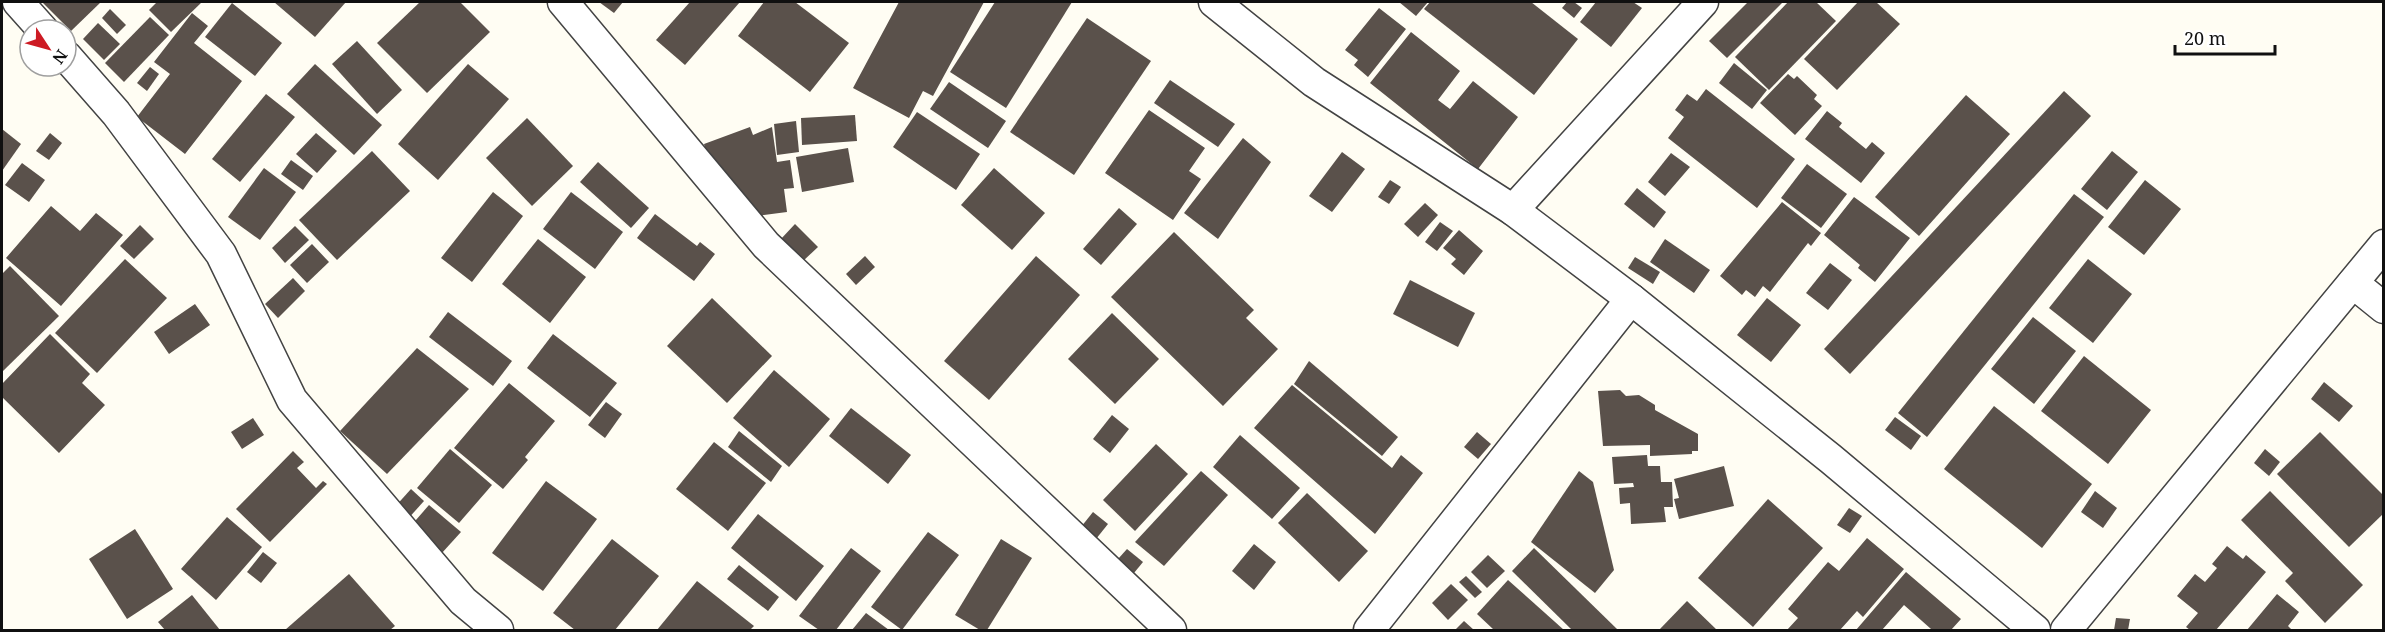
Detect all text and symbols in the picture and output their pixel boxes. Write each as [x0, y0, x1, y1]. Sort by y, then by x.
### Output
north arrow [18, 18, 78, 78]
scale bar [2175, 18, 2276, 56]
text: 20 m [2184, 26, 2226, 50]
text: N [47, 45, 73, 69]

